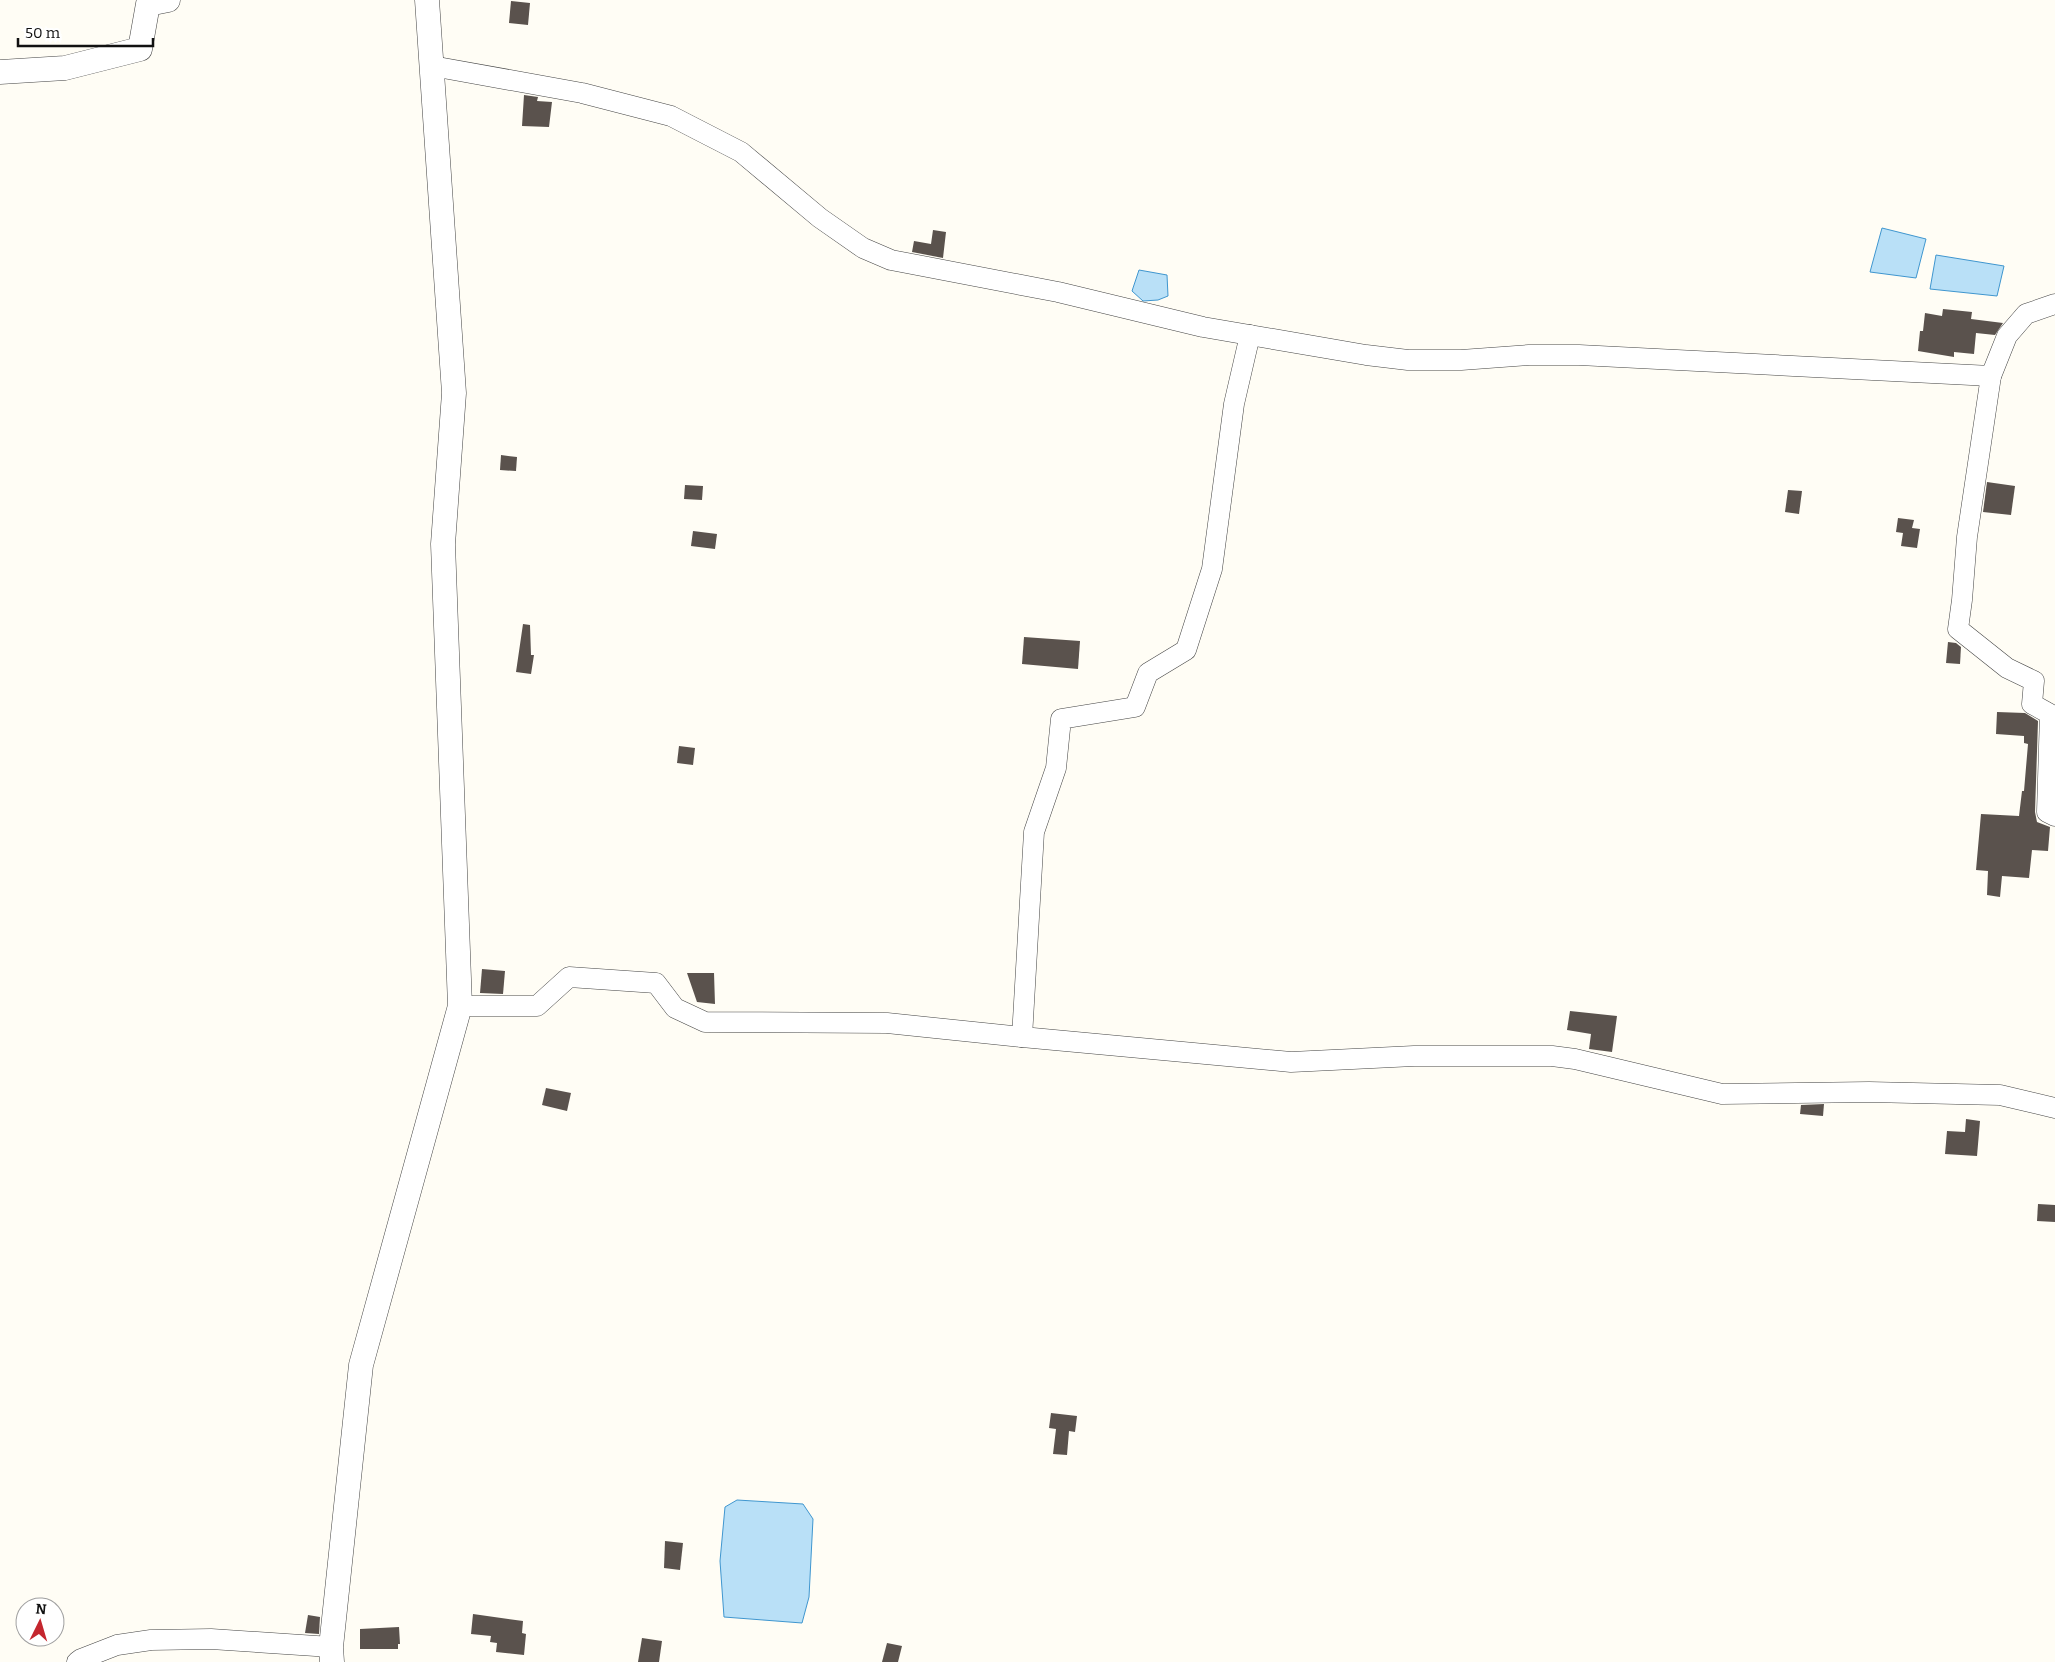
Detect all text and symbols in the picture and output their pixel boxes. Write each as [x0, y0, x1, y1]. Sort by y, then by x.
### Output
scale bar [18, 15, 152, 47]
text: 50 m [25, 24, 61, 42]
north arrow [15, 1597, 65, 1647]
text: N [35, 1601, 47, 1619]

